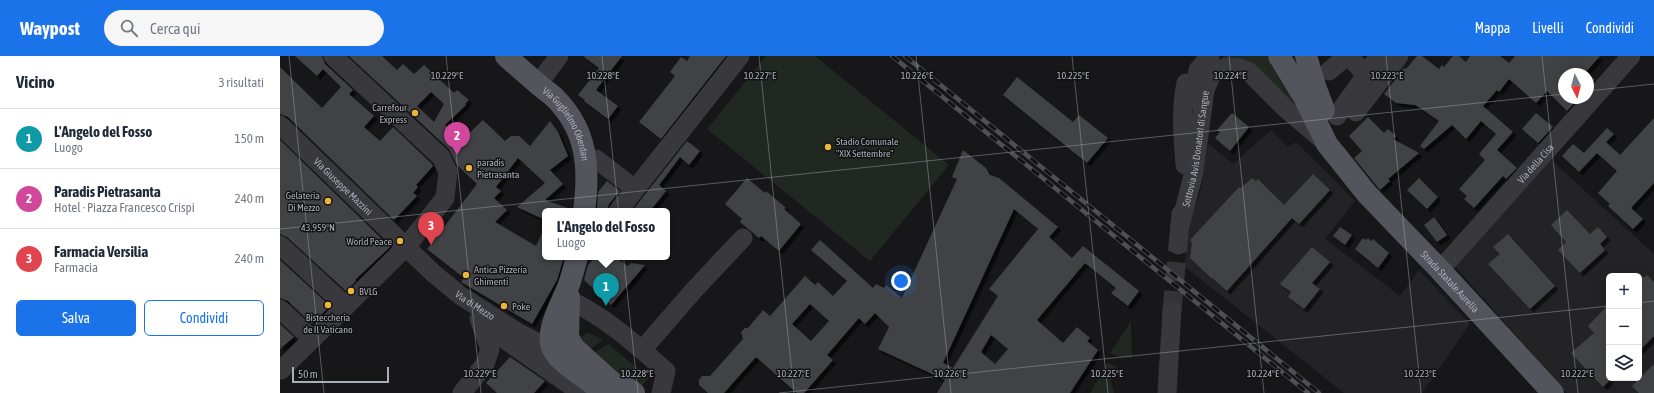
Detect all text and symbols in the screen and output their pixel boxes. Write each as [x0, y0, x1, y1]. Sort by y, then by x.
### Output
search box [104, 10, 384, 46]
text: Waypost [20, 17, 80, 39]
icon: search [118, 17, 140, 39]
text: Cerca qui [150, 20, 200, 37]
text: Mappa [1475, 20, 1510, 36]
text: Livelli [1532, 20, 1564, 36]
text: Condividi [1586, 20, 1634, 36]
north arrow [1558, 68, 1594, 104]
text: 10.229°E [431, 70, 464, 81]
text: 10.228°E [587, 70, 620, 81]
text: 10.227°E [744, 70, 777, 81]
text: 10.226°E [901, 70, 934, 81]
text: 10.225°E [1057, 70, 1090, 81]
text: 10.224°E [1214, 70, 1247, 81]
text: 10.223°E [1371, 70, 1404, 81]
text: Vicino [16, 72, 55, 92]
text: 3 risultati [218, 75, 264, 90]
street label: Via Guglielmo Oberdan [540, 85, 591, 162]
street label: Sottovia Avis Donatori di Sangue [1180, 90, 1211, 208]
place label: Carrefour Express [372, 102, 408, 125]
marker: Carrefour Express [410, 108, 420, 118]
pin: 2 [444, 122, 470, 155]
text: L'Angelo del Fosso [54, 123, 152, 140]
text: 1 [26, 131, 32, 146]
text: 150 m [235, 131, 264, 146]
place label: Stadio Comunale "XIX Settembre" [836, 136, 899, 159]
text: Luogo [54, 140, 83, 155]
street label: Via della Cisa [1515, 141, 1556, 186]
marker: Stadio Comunale "XIX Settembre" [823, 142, 833, 152]
street label: Via Giuseppe Mazzini [311, 156, 374, 217]
place label: paradis Pietrasanta [477, 157, 520, 180]
marker: paradis Pietrasanta [464, 163, 474, 173]
text: Paradis Pietrasanta [54, 183, 161, 200]
place label: Gelateria Di Mezzo [286, 190, 320, 213]
text: 2 [26, 191, 32, 206]
text: 240 m [235, 191, 264, 206]
marker: Gelateria Di Mezzo [323, 196, 333, 206]
text: Hotel · Piazza Francesco Crispi [54, 200, 195, 215]
popup [542, 208, 670, 260]
pin: 3 [418, 212, 444, 245]
text: L'Angelo del Fosso [557, 218, 655, 235]
text: 43.959°N [301, 222, 335, 233]
text: Luogo [557, 235, 586, 250]
place label: World Peace [347, 236, 392, 247]
marker: World Peace [395, 236, 405, 246]
text: Farmacia Versilia [54, 243, 148, 260]
street label: Strada Statale Aurelia [1419, 249, 1481, 315]
text: 3 [26, 251, 32, 266]
text: 240 m [235, 251, 264, 266]
text: Farmacia [54, 260, 98, 275]
place label: Antica Pizzeria Ghimenti [474, 264, 528, 287]
marker: Antica Pizzeria Ghimenti [461, 270, 471, 280]
your location [891, 271, 911, 291]
pin: 1 [593, 273, 619, 306]
map controls [1606, 273, 1642, 381]
button: + [1606, 273, 1642, 309]
marker: BVLG [346, 286, 356, 296]
place label: BVLG [359, 286, 378, 297]
street label: Via di Mezzo [453, 289, 497, 322]
button: Salva [16, 300, 136, 336]
button: Condividi [144, 300, 264, 336]
marker: Bisteccheria de Il Vaticano [323, 300, 333, 310]
marker: Poke [499, 301, 509, 311]
place label: Poke [512, 301, 531, 312]
button: − [1606, 309, 1642, 345]
place label: Bisteccheria de Il Vaticano [303, 312, 353, 335]
button: layers [1606, 345, 1642, 381]
scale bar [292, 365, 389, 384]
text: 50 m [298, 368, 318, 380]
text: 10.229°E [464, 368, 497, 379]
text: 10.228°E [621, 368, 654, 379]
text: 10.227°E [777, 368, 810, 379]
text: 10.226°E [934, 368, 967, 379]
text: 10.225°E [1091, 368, 1124, 379]
text: 10.224°E [1247, 368, 1280, 379]
text: 10.223°E [1404, 368, 1437, 379]
text: 10.222°E [1561, 368, 1594, 379]

